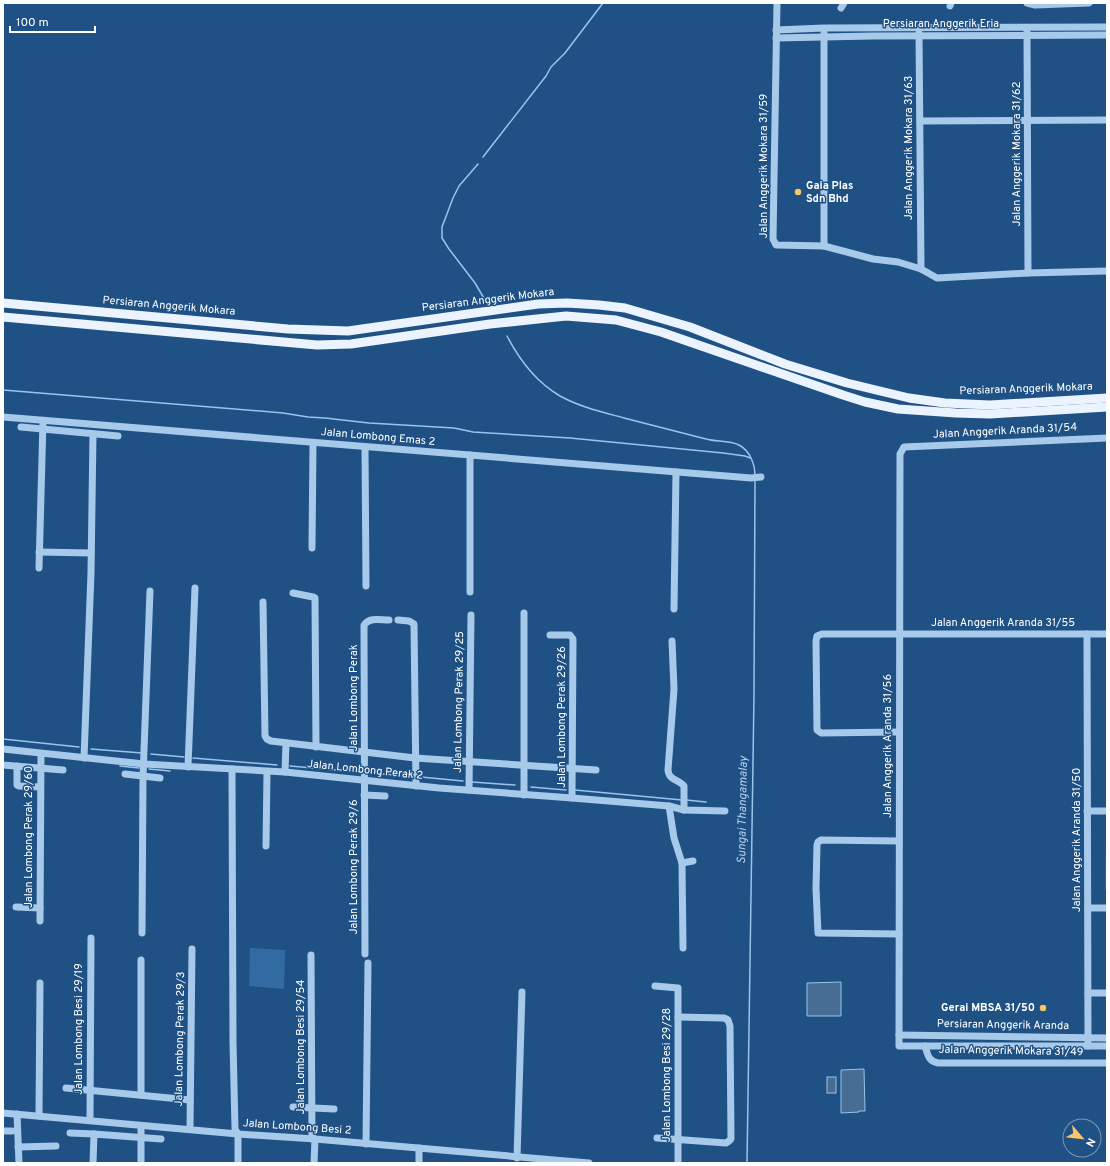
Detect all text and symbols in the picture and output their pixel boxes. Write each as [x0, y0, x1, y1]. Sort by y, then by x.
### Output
scale bar [10, 8, 95, 34]
text: 100 m [16, 15, 49, 31]
street label: Persiaran Anggerik Eria [883, 17, 999, 31]
street label: Jalan Anggerik Mokara 31/63 [902, 76, 916, 220]
street label: Jalan Anggerik Mokara 31/62 [1010, 82, 1024, 226]
street label: Jalan Anggerik Mokara 31/59 [757, 94, 771, 238]
place label: Gaia Plas Sdn Bhd [806, 179, 853, 206]
marker: Gaia Plas Sdn Bhd [793, 187, 803, 197]
street label: Persiaran Anggerik Mokara [421, 285, 555, 315]
street label: Persiaran Anggerik Mokara [102, 293, 236, 319]
street label: Persiaran Anggerik Mokara [959, 380, 1093, 398]
street label: Jalan Anggerik Aranda 31/54 [933, 420, 1078, 442]
street label: Jalan Lombong Emas 2 [320, 425, 436, 449]
street label: Jalan Anggerik Aranda 31/55 [931, 616, 1075, 630]
street label: Jalan Lombong Perak 29/25 [451, 631, 467, 773]
street label: Jalan Lombong Perak [347, 644, 361, 752]
street label: Jalan Lombong Perak 29/26 [555, 646, 569, 788]
street label: Jalan Anggerik Aranda 31/56 [881, 674, 895, 818]
water label: Sungai Thangamalay [734, 755, 752, 864]
street label: Jalan Lombong Perak 2 [306, 757, 424, 783]
street label: Jalan Lombong Perak 29/60 [22, 766, 36, 908]
street label: Jalan Anggerik Aranda 31/50 [1070, 768, 1084, 912]
street label: Jalan Lombong Perak 29/6 [347, 799, 361, 935]
street label: Jalan Lombong Besi 29/19 [72, 963, 86, 1095]
street label: Jalan Lombong Perak 29/3 [172, 971, 188, 1107]
street label: Jalan Lombong Besi 29/54 [294, 979, 308, 1114]
place label: Gerai MBSA 31/50 [941, 1001, 1035, 1015]
marker: Gerai MBSA 31/50 [1038, 1003, 1048, 1013]
street label: Jalan Lombong Besi 29/28 [660, 1008, 674, 1142]
street label: Persiaran Anggerik Aranda [937, 1017, 1069, 1033]
street label: Jalan Anggerik Mokara 31/49 [938, 1043, 1084, 1059]
street label: Jalan Lombong Besi 2 [242, 1116, 352, 1138]
north arrow [1062, 1118, 1102, 1158]
text: N [1082, 1135, 1098, 1149]

